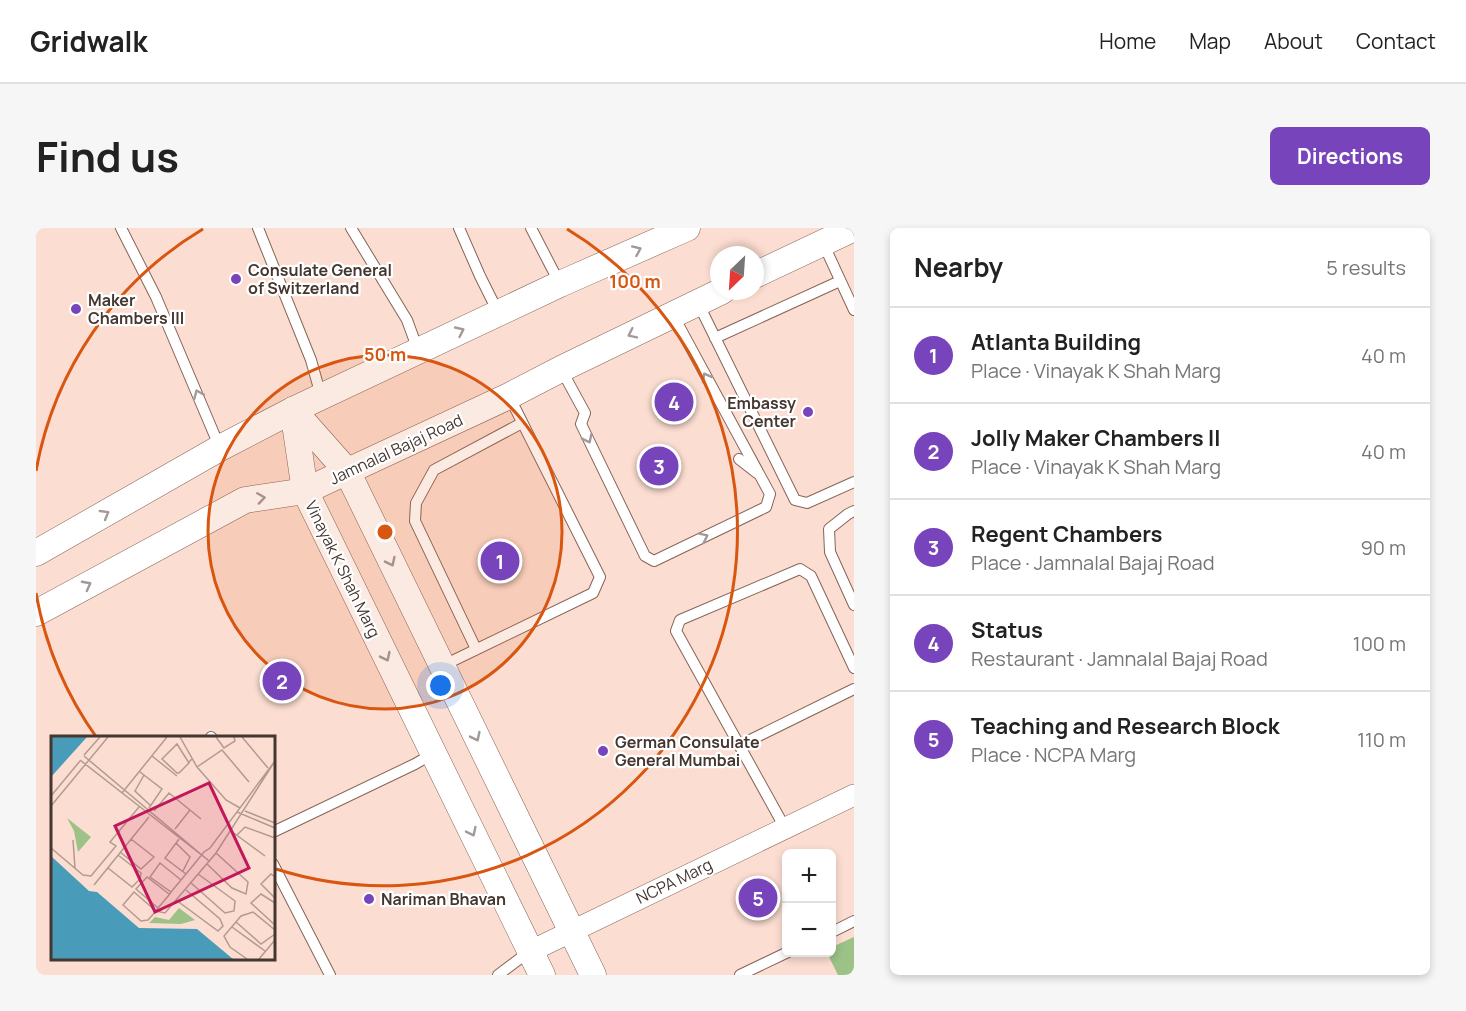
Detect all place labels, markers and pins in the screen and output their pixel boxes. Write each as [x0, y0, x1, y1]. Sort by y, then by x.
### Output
place label: Consulate General of Switzerland [248, 259, 392, 299]
marker: Consulate General of Switzerland [229, 272, 243, 286]
place label: Maker Chambers III [88, 289, 184, 329]
marker: Maker Chambers III [69, 302, 83, 316]
pin: 4 [654, 380, 694, 424]
place label: Embassy Center [727, 392, 796, 432]
marker: Embassy Center [801, 405, 815, 419]
pin: 3 [640, 444, 678, 488]
centre of rings [375, 522, 395, 542]
pin: 1 [480, 538, 520, 584]
pin: 2 [262, 658, 302, 704]
place label: German Consulate General Mumbai [615, 731, 760, 771]
marker: German Consulate General Mumbai [596, 744, 610, 758]
pin: 5 [738, 876, 778, 920]
place label: Nariman Bhavan [381, 888, 506, 910]
marker: Nariman Bhavan [362, 892, 376, 906]

